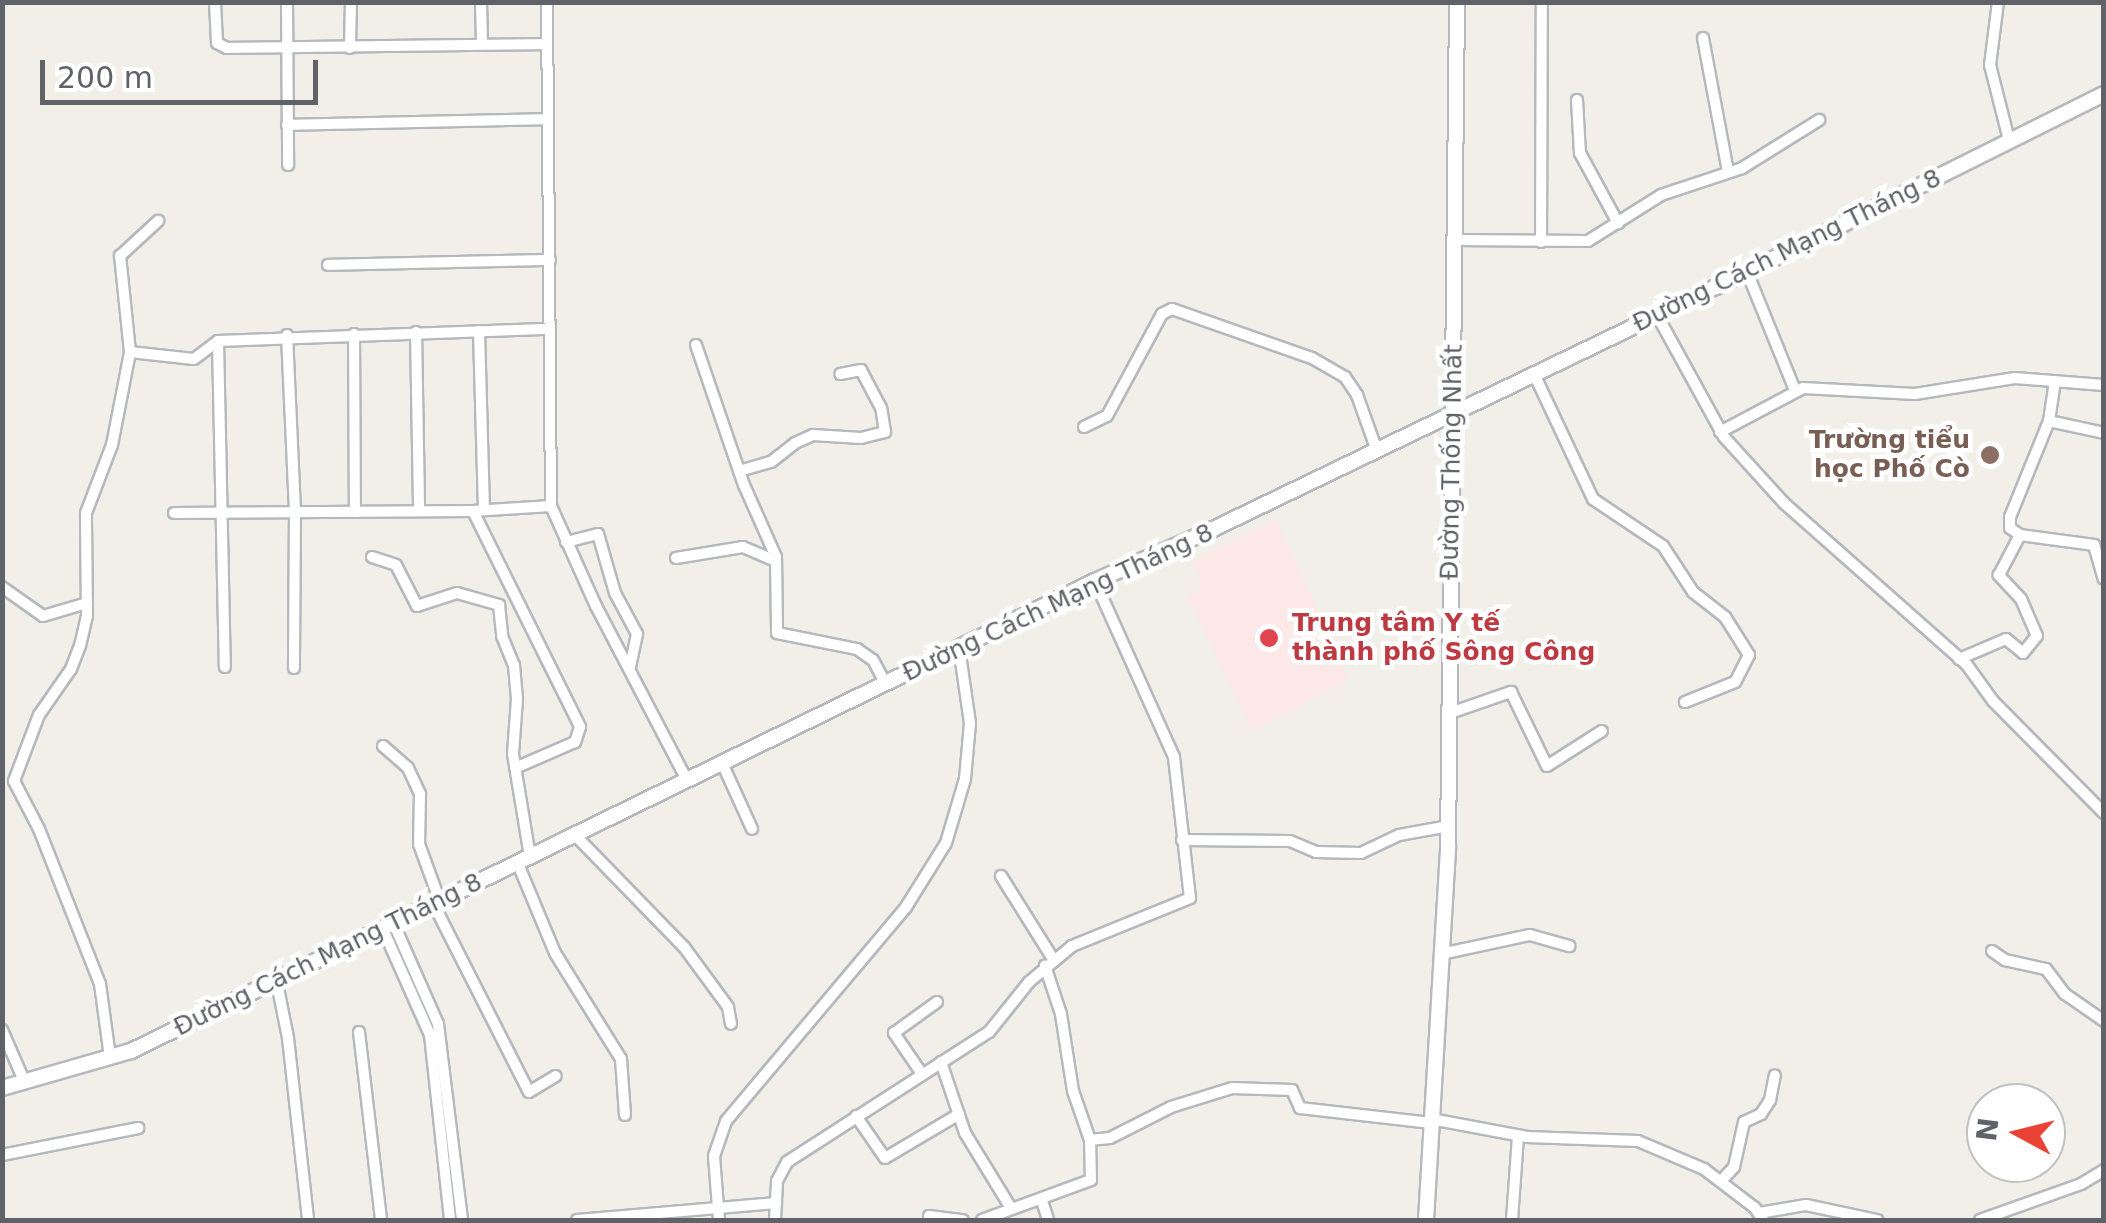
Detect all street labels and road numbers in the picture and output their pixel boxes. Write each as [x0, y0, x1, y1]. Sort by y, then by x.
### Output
street label: Đường Cách Mạng Tháng 8 [1628, 163, 1946, 339]
street label: Đường Thống Nhất [1435, 344, 1469, 580]
street label: Đường Cách Mạng Tháng 8 [898, 518, 1218, 688]
street label: Đường Cách Mạng Tháng 8 [169, 867, 487, 1043]

